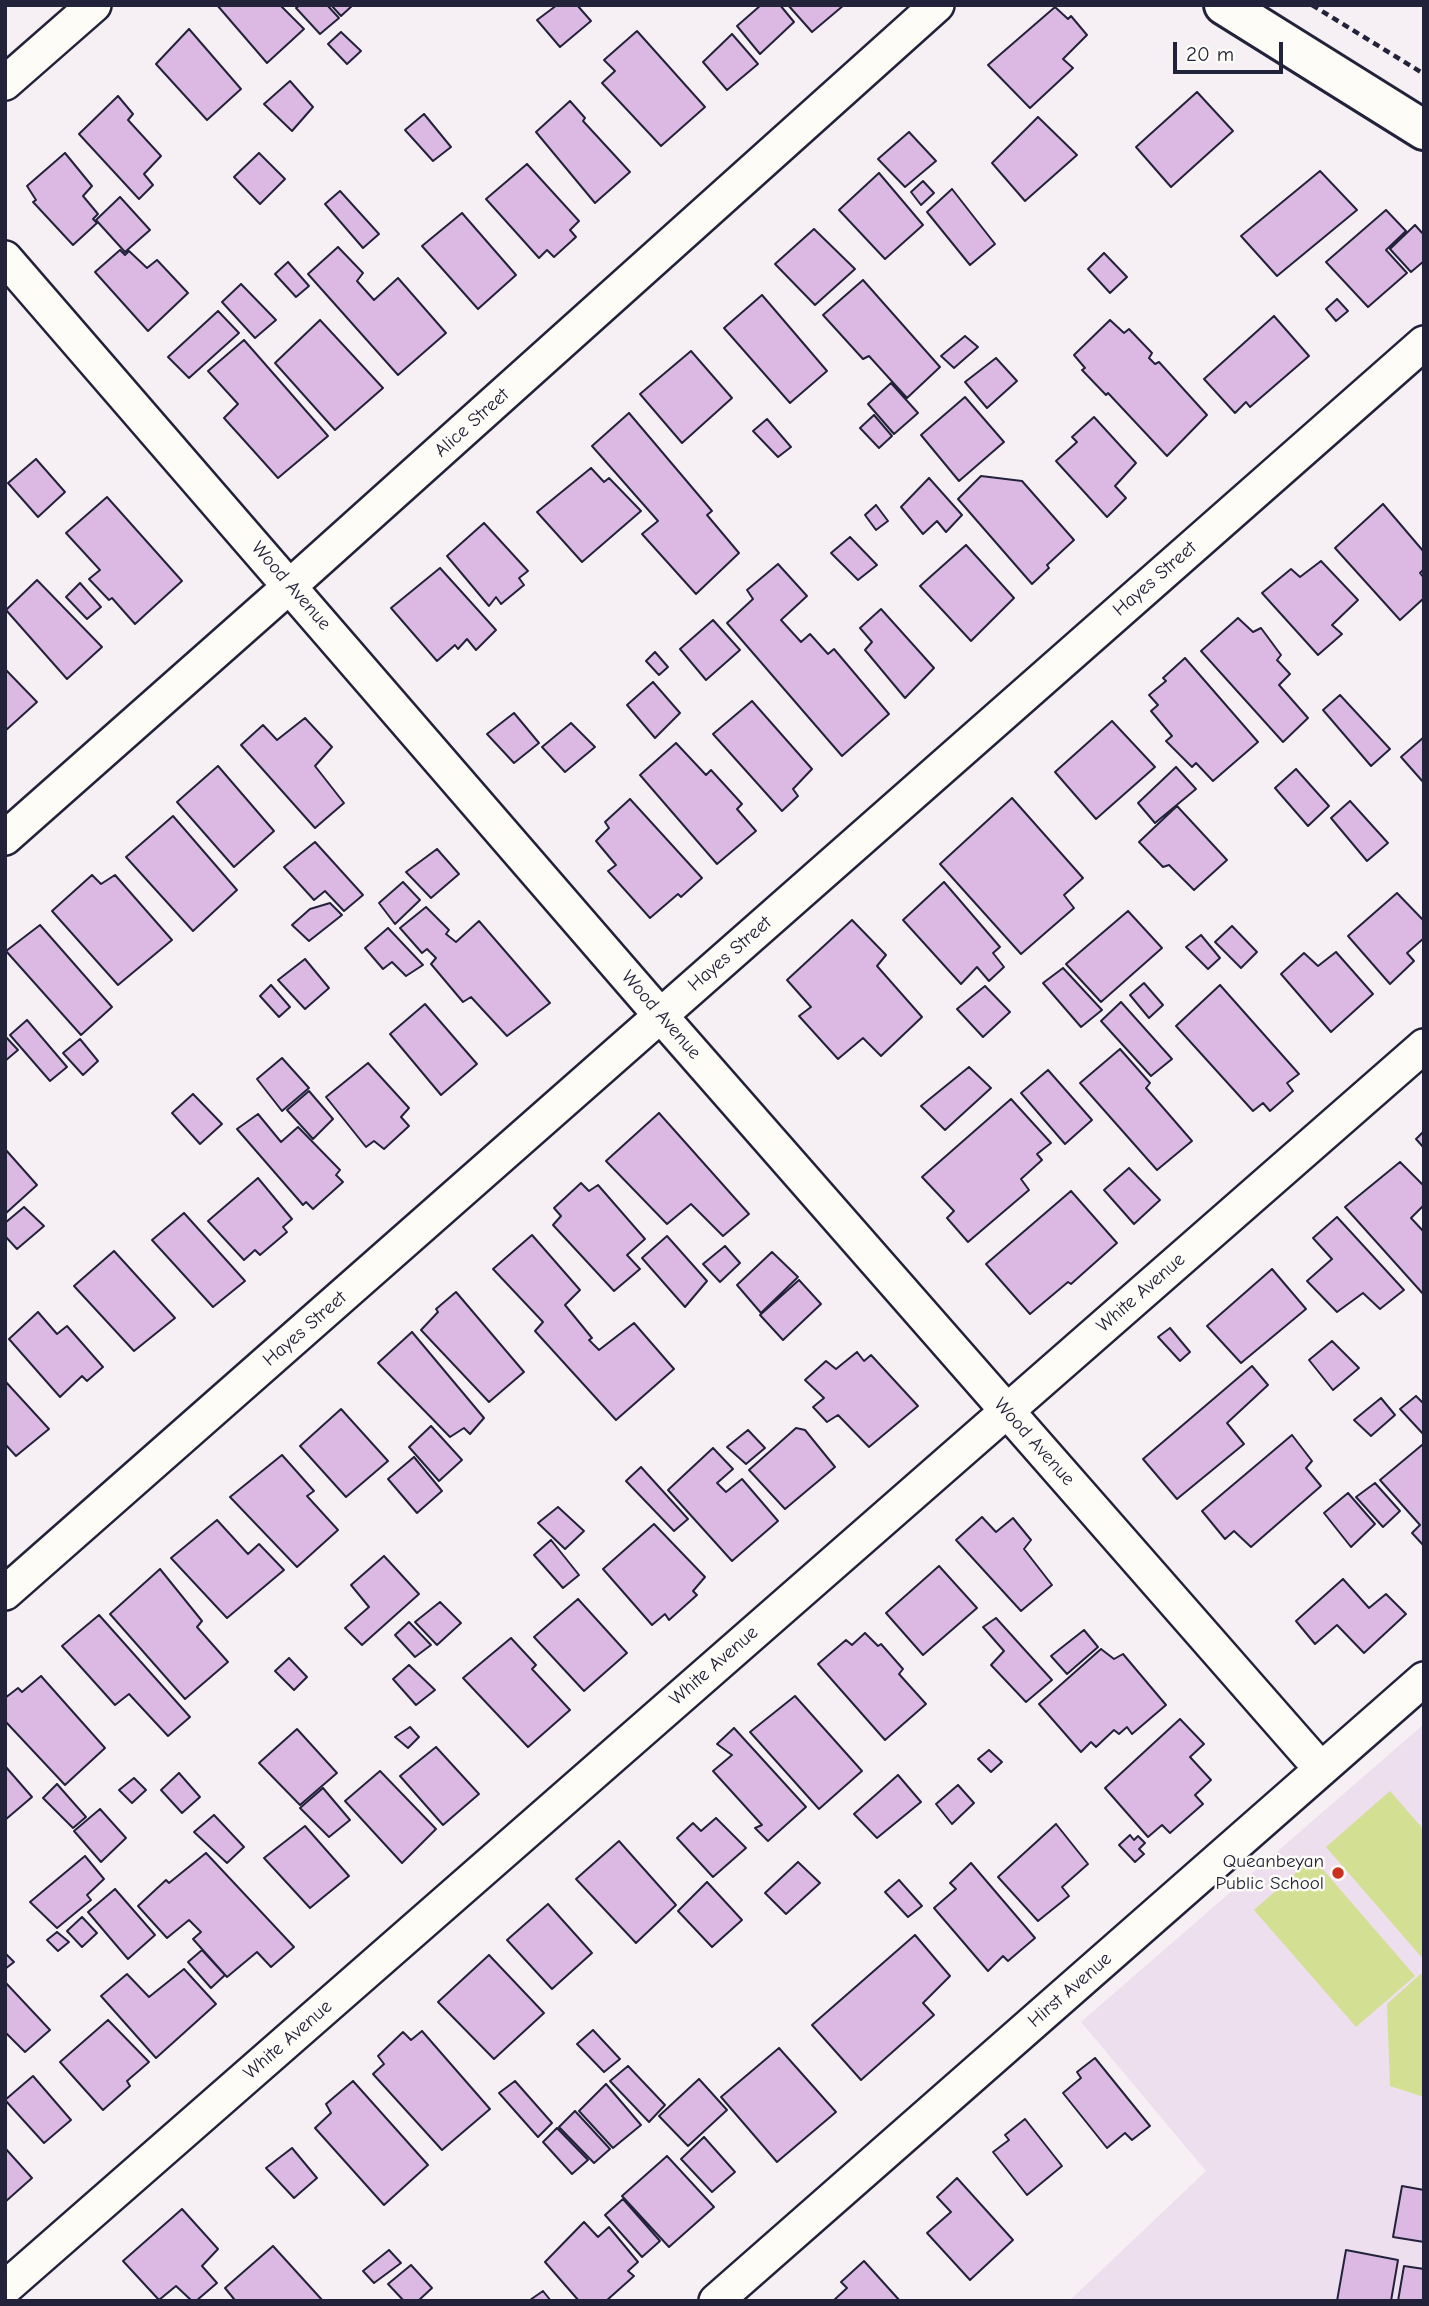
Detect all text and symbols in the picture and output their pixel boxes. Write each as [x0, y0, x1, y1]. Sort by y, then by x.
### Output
scale bar [1177, 28, 1287, 72]
text: 20 m [1186, 42, 1234, 66]
street label: Alice Street [430, 384, 514, 462]
street label: Wood Avenue [246, 537, 336, 635]
street label: Hayes Street [1109, 537, 1201, 621]
street label: Hayes Street [684, 912, 776, 996]
street label: Wood Avenue [616, 966, 706, 1064]
street label: White Avenue [1092, 1248, 1190, 1338]
street label: Hayes Street [259, 1287, 351, 1371]
street label: Wood Avenue [989, 1393, 1079, 1491]
street label: White Avenue [665, 1621, 763, 1711]
place label: Queanbeyan Public School [1215, 1851, 1324, 1895]
marker: Queanbeyan Public School [1330, 1865, 1346, 1881]
street label: Hirst Avenue [1024, 1948, 1116, 2032]
street label: White Avenue [239, 1995, 337, 2085]

